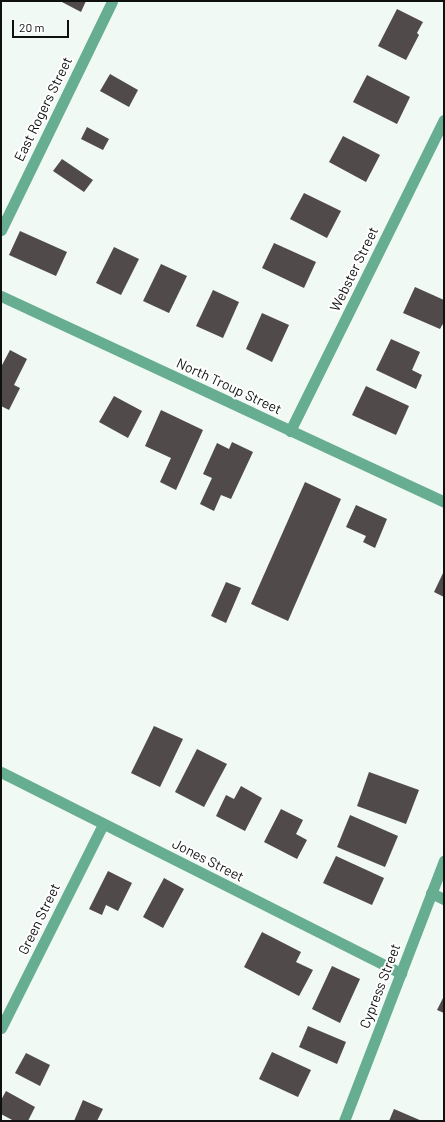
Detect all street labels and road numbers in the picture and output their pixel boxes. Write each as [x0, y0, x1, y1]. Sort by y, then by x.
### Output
street label: East Rogers Street [10, 54, 76, 164]
street label: Webster Street [326, 224, 382, 314]
street label: North Troup Street [174, 354, 284, 418]
street label: Jones Street [169, 835, 247, 885]
street label: Green Street [15, 881, 63, 957]
street label: Cypress Street [356, 941, 404, 1031]

